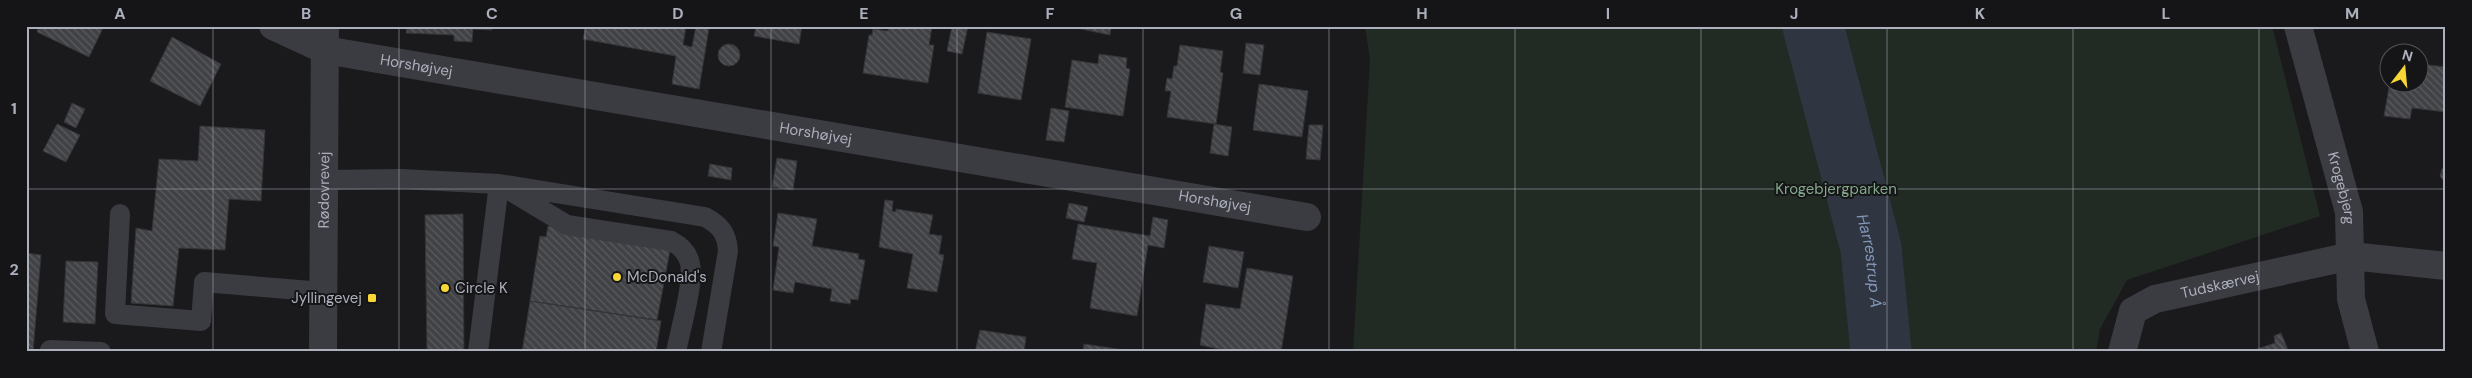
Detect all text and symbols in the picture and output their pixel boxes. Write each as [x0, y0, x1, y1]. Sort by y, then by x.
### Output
text: A [114, 3, 126, 24]
text: B [301, 3, 311, 24]
text: C [486, 3, 498, 24]
text: D [672, 3, 684, 24]
text: E [859, 3, 869, 24]
text: F [1046, 3, 1055, 24]
text: G [1230, 3, 1242, 24]
text: H [1416, 3, 1428, 24]
text: I [1606, 3, 1610, 24]
text: J [1790, 3, 1798, 24]
text: K [1975, 3, 1986, 24]
text: L [2162, 3, 2171, 24]
text: M [2345, 3, 2359, 24]
north arrow [2380, 42, 2430, 92]
text: N [2400, 45, 2415, 66]
street label: Horshøjvej [379, 50, 454, 82]
text: 1 [11, 98, 17, 119]
street label: Horshøjvej [778, 117, 853, 149]
street label: Krogebjerg [2323, 149, 2359, 225]
street label: Rødovrevej [314, 151, 334, 229]
park label: Krogebjergparken [1775, 179, 1897, 199]
street label: Horshøjvej [1177, 185, 1253, 217]
water label: Harrestrup Å [1852, 212, 1887, 309]
text: 2 [9, 259, 19, 280]
street label: Tudskærvej [2179, 266, 2261, 303]
place label: McDonald's [627, 267, 707, 287]
marker: McDonald's [611, 271, 623, 283]
place label: Circle K [455, 278, 508, 298]
marker: Circle K [439, 282, 451, 294]
place label: Jyllingevej [291, 288, 362, 308]
marker: Jyllingevej [366, 292, 378, 304]

